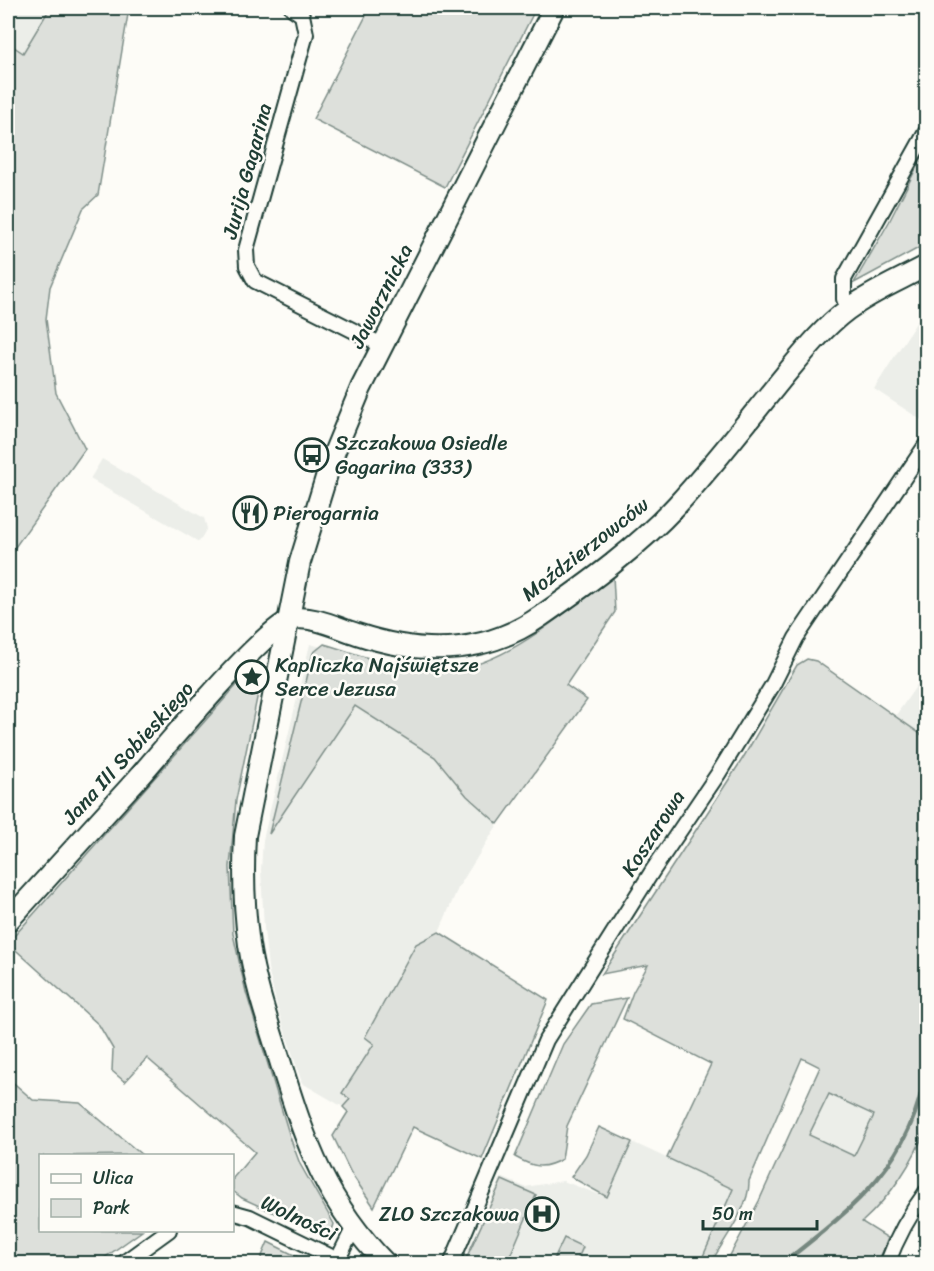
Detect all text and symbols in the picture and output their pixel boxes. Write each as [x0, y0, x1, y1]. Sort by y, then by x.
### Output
street label: Jurija Gagarina [210, 98, 284, 244]
street label: Jaworznicka [338, 236, 424, 356]
place label: Szczakowa Osiedle Gagarina (333) [335, 424, 507, 486]
bus stop icon: Szczakowa Osiedle Gagarina (333) [294, 437, 330, 473]
street label: Moździerzowców [513, 486, 658, 611]
place label: Pierogarnia [273, 494, 379, 532]
restaurant icon: Pierogarnia [232, 495, 268, 531]
place label: Kapliczka Najświętsze Serce Jezusa [275, 646, 479, 708]
place icon: Kapliczka Najświętsze Serce Jezusa [234, 659, 270, 695]
street label: Jana III Sobieskiego [52, 672, 204, 835]
street label: Koszarowa [610, 781, 696, 884]
legend [39, 1154, 234, 1232]
text: Ulica [93, 1162, 134, 1194]
street label: Wolności [254, 1184, 345, 1253]
text: Park [93, 1192, 130, 1224]
scale bar [703, 1193, 817, 1231]
place label: ZLO Szczakowa [379, 1195, 519, 1233]
hospital icon: ZLO Szczakowa [524, 1196, 560, 1232]
text: 50 m [712, 1198, 753, 1230]

